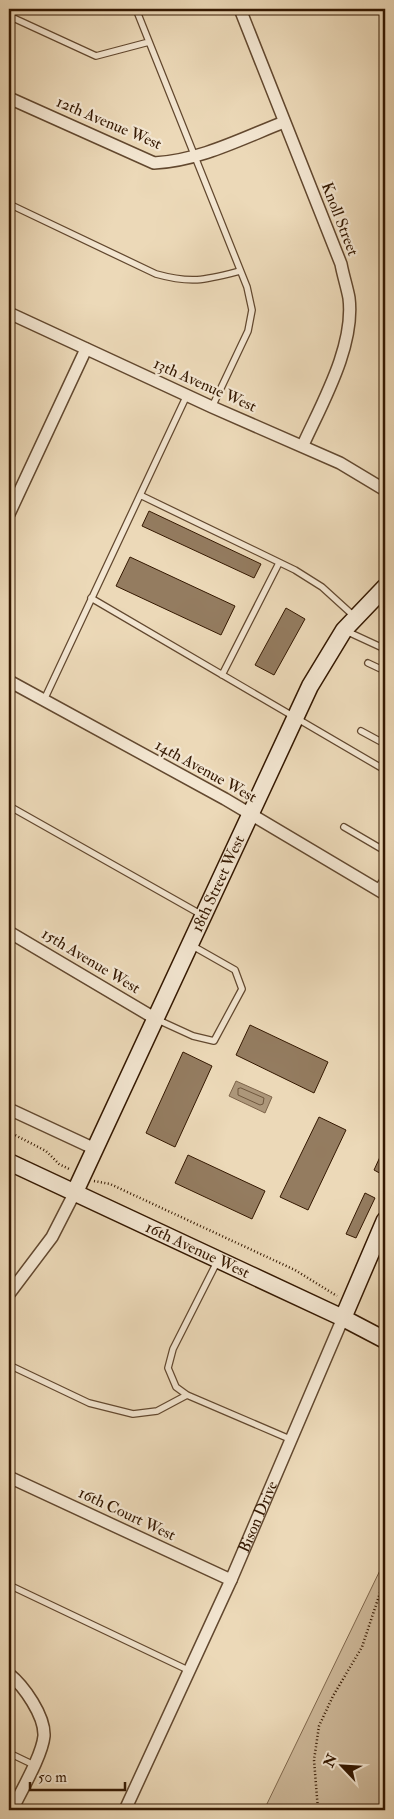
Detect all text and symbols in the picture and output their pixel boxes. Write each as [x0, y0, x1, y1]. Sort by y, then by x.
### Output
street label: 12th Avenue West [53, 92, 165, 154]
street label: Knoll Street [317, 179, 363, 259]
street label: 13th Avenue West [150, 353, 260, 417]
street label: 14th Avenue West [152, 735, 260, 807]
street label: 18th Street West [187, 832, 249, 935]
street label: 15th Avenue West [38, 924, 144, 998]
street label: 16th Avenue West [142, 1217, 253, 1283]
street label: Bison Drive [234, 1478, 282, 1556]
street label: 16th Court West [75, 1483, 179, 1545]
north arrow [316, 1742, 366, 1792]
text: N [320, 1751, 341, 1771]
scale bar [30, 1759, 125, 1791]
text: 50 m [38, 1768, 67, 1787]

